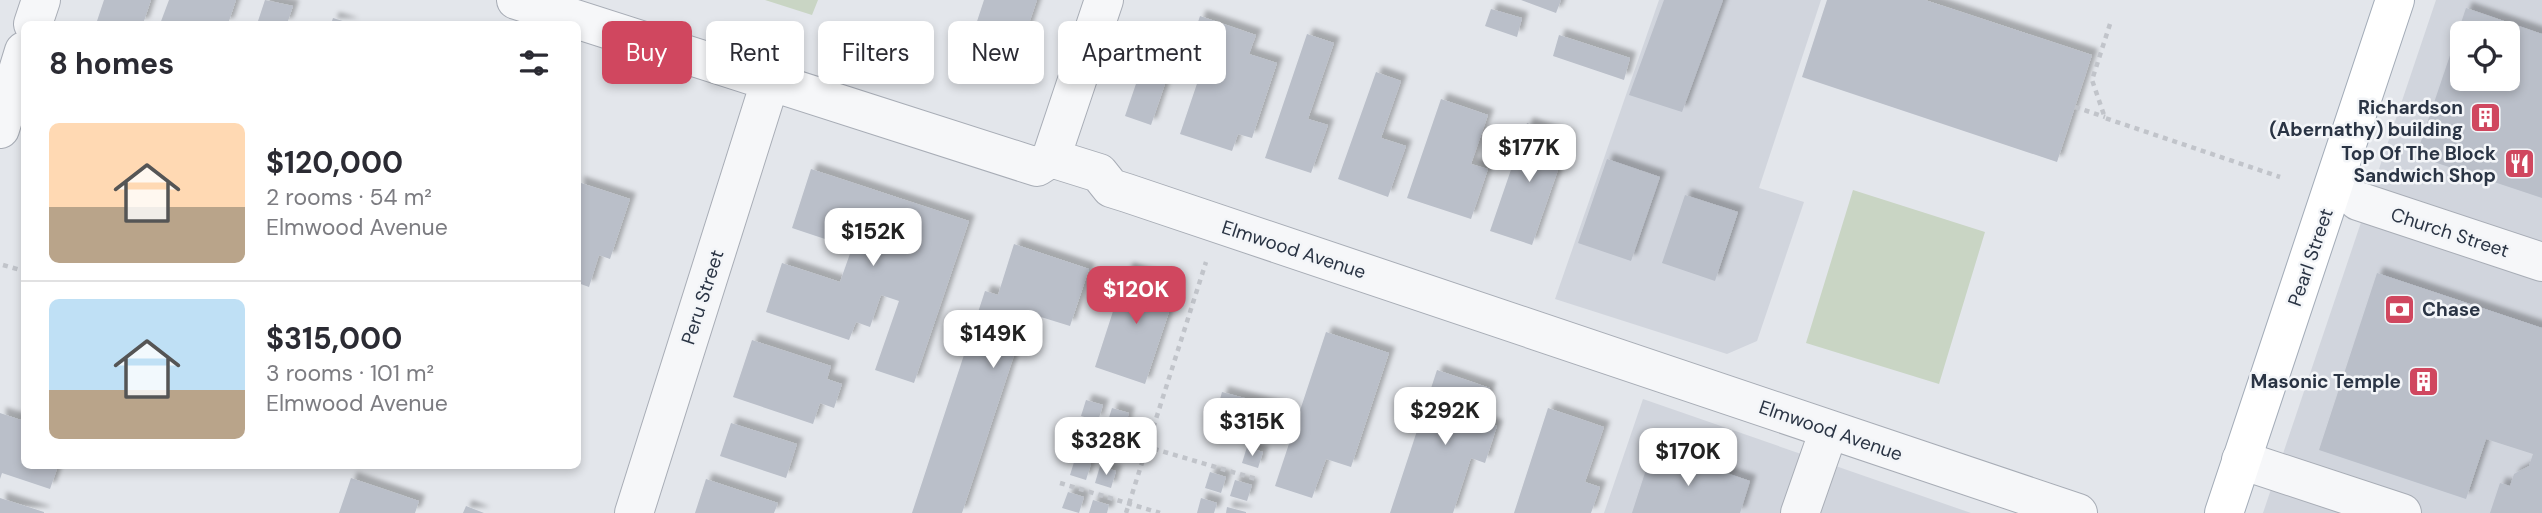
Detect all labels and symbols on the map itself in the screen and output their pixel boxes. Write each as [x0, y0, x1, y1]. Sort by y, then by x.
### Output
place label: Richardson (Abernathy) building [2269, 95, 2463, 142]
building icon: Richardson (Abernathy) building [2469, 101, 2503, 135]
pin: $177K [1480, 124, 1578, 184]
place label: Top Of The Block Sandwich Shop [2341, 141, 2496, 188]
restaurant icon: Top Of The Block Sandwich Shop [2502, 147, 2536, 181]
street label: Church Street [2388, 202, 2512, 263]
street label: Pearl Street [2282, 205, 2339, 309]
pin: $152K [824, 208, 922, 268]
street label: Elmwood Avenue [1219, 214, 1369, 285]
street label: Peru Street [675, 247, 730, 348]
pin: $120K [1087, 266, 1185, 326]
bank icon: Chase [2382, 292, 2416, 326]
place label: Chase [2422, 297, 2480, 322]
pin: $149K [944, 310, 1042, 370]
building icon: Masonic Temple [2407, 364, 2441, 398]
place label: Masonic Temple [2251, 369, 2401, 394]
pin: $292K [1396, 388, 1494, 447]
street label: Elmwood Avenue [1756, 394, 1906, 467]
pin: $315K [1203, 398, 1301, 458]
pin: $328K [1057, 418, 1155, 477]
pin: $170K [1639, 428, 1737, 488]

